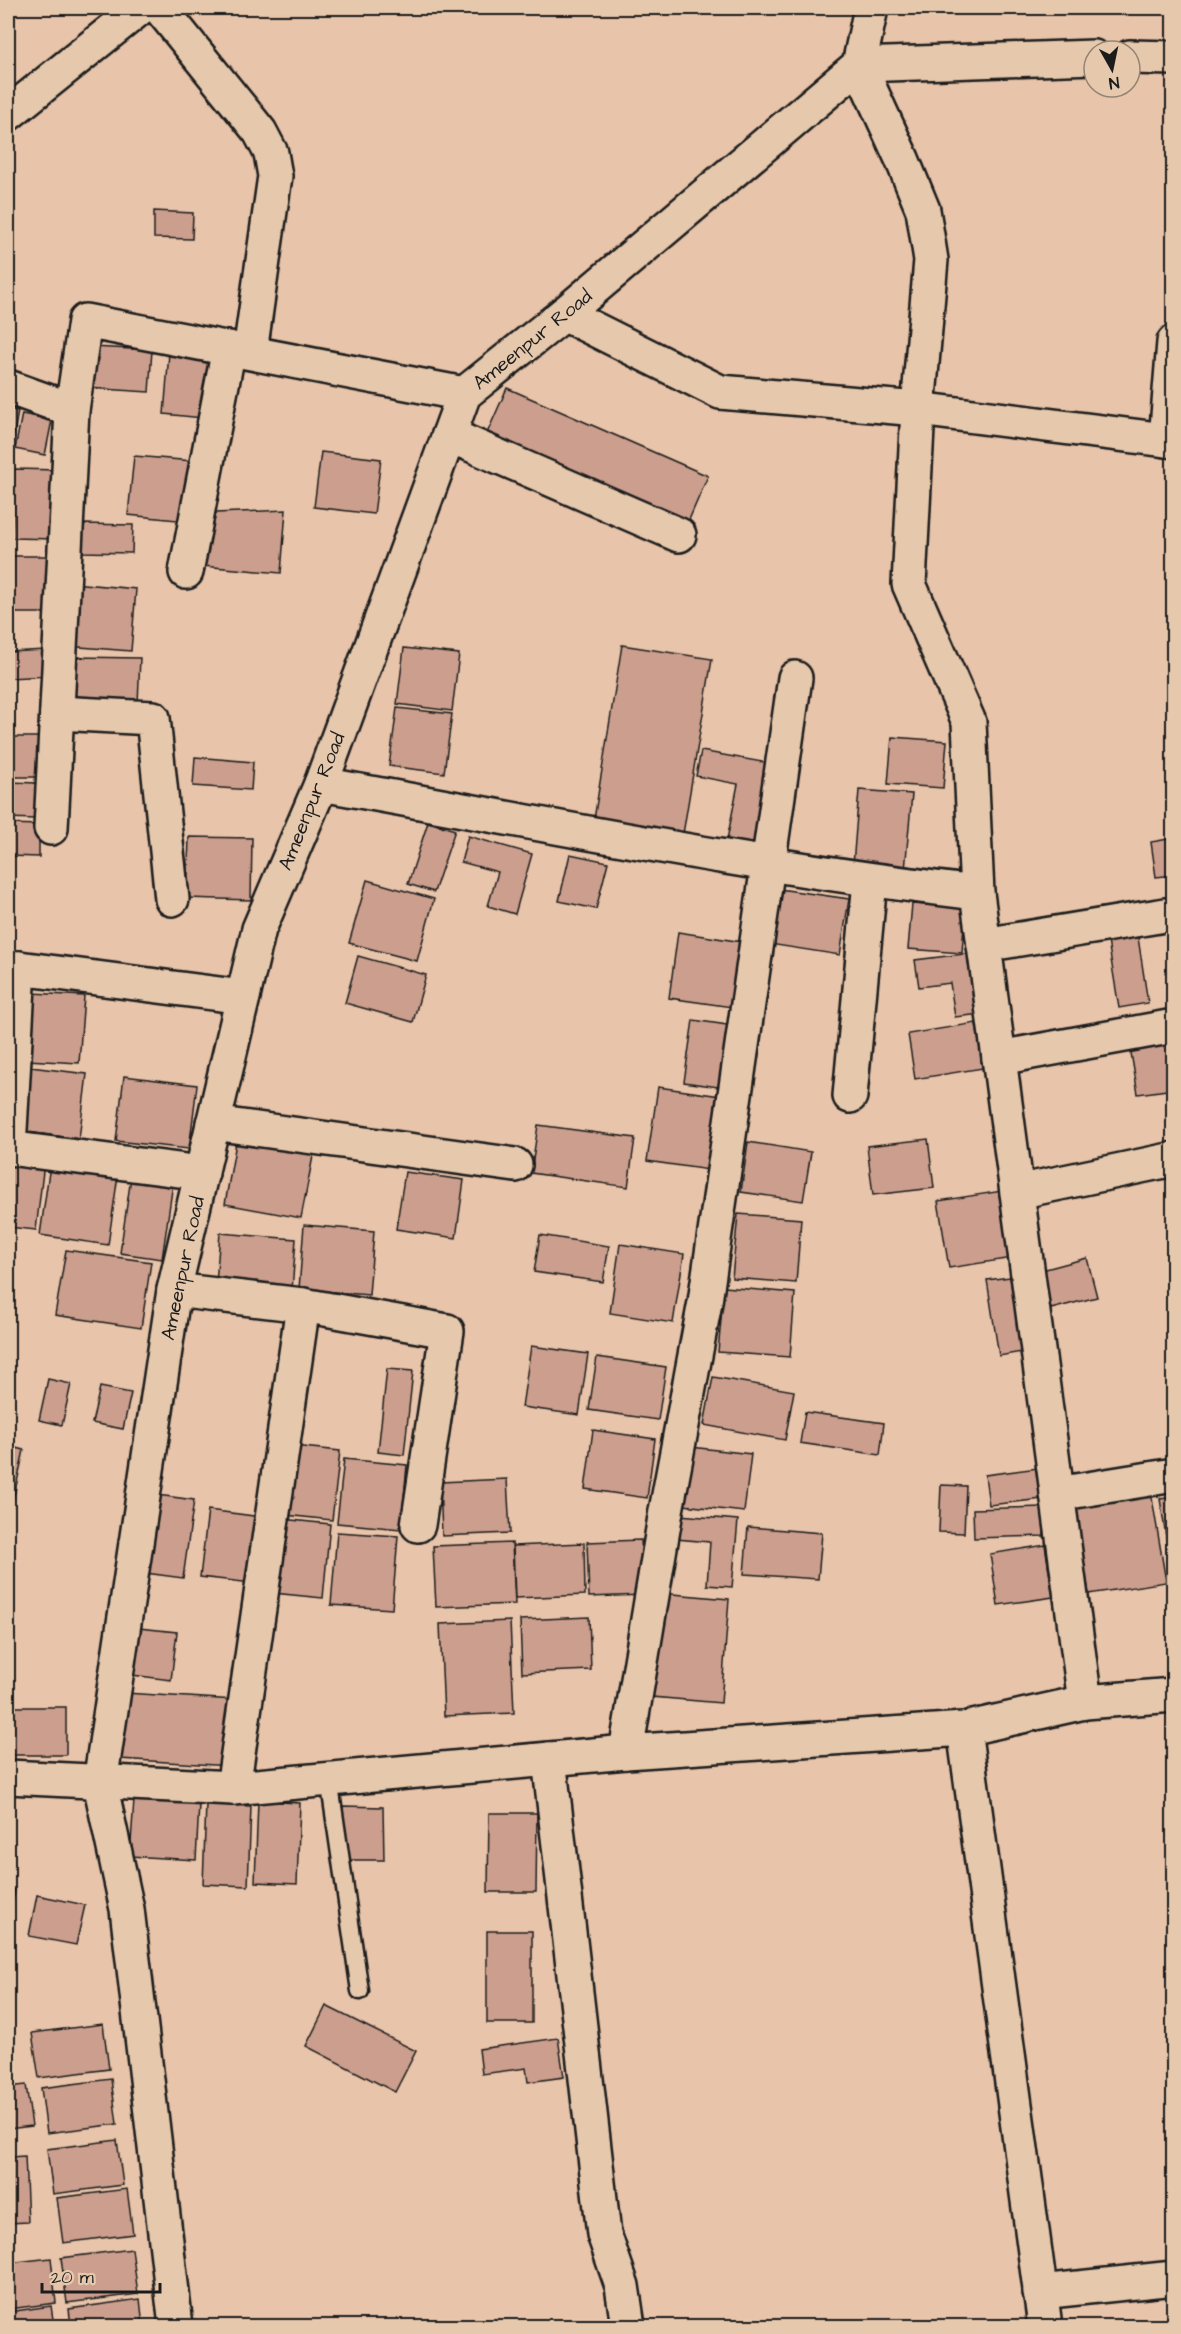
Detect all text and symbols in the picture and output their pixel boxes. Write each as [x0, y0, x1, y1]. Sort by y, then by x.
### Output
north arrow [1082, 39, 1142, 99]
text: N [1108, 71, 1121, 94]
street label: Ameenpur Road [467, 283, 598, 397]
street label: Ameenpur Road [272, 728, 352, 874]
street label: Ameenpur Road [154, 1194, 212, 1343]
scale bar [42, 2256, 160, 2294]
text: 20 m [51, 2265, 94, 2290]

